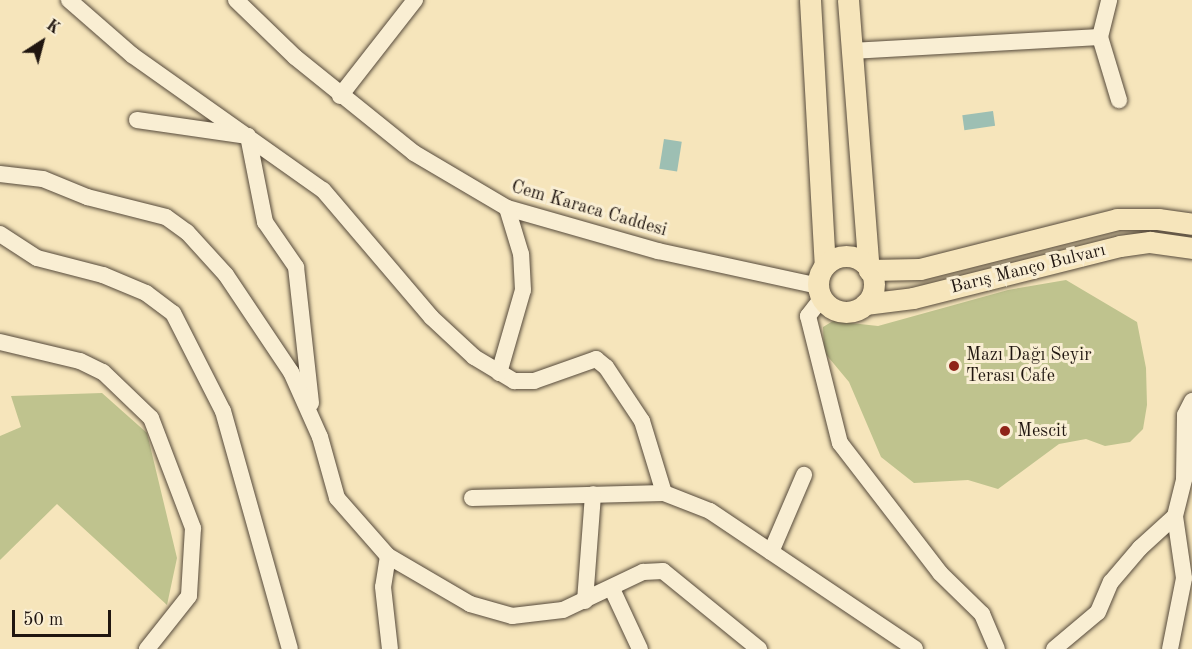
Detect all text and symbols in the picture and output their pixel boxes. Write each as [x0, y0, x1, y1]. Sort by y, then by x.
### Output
north arrow [12, 12, 72, 72]
text: K [43, 17, 62, 38]
street label: Cem Karaca Caddesi [509, 176, 669, 242]
street label: Barış Manço Bulvarı [948, 239, 1108, 299]
place label: Mazı Dağı Seyir Terası Cafe [966, 345, 1092, 388]
marker: Mazı Dağı Seyir Terası Cafe [947, 359, 961, 373]
place label: Mescit [1017, 420, 1067, 442]
marker: Mescit [998, 424, 1012, 438]
scale bar [15, 598, 114, 636]
text: 50 m [23, 611, 63, 629]

